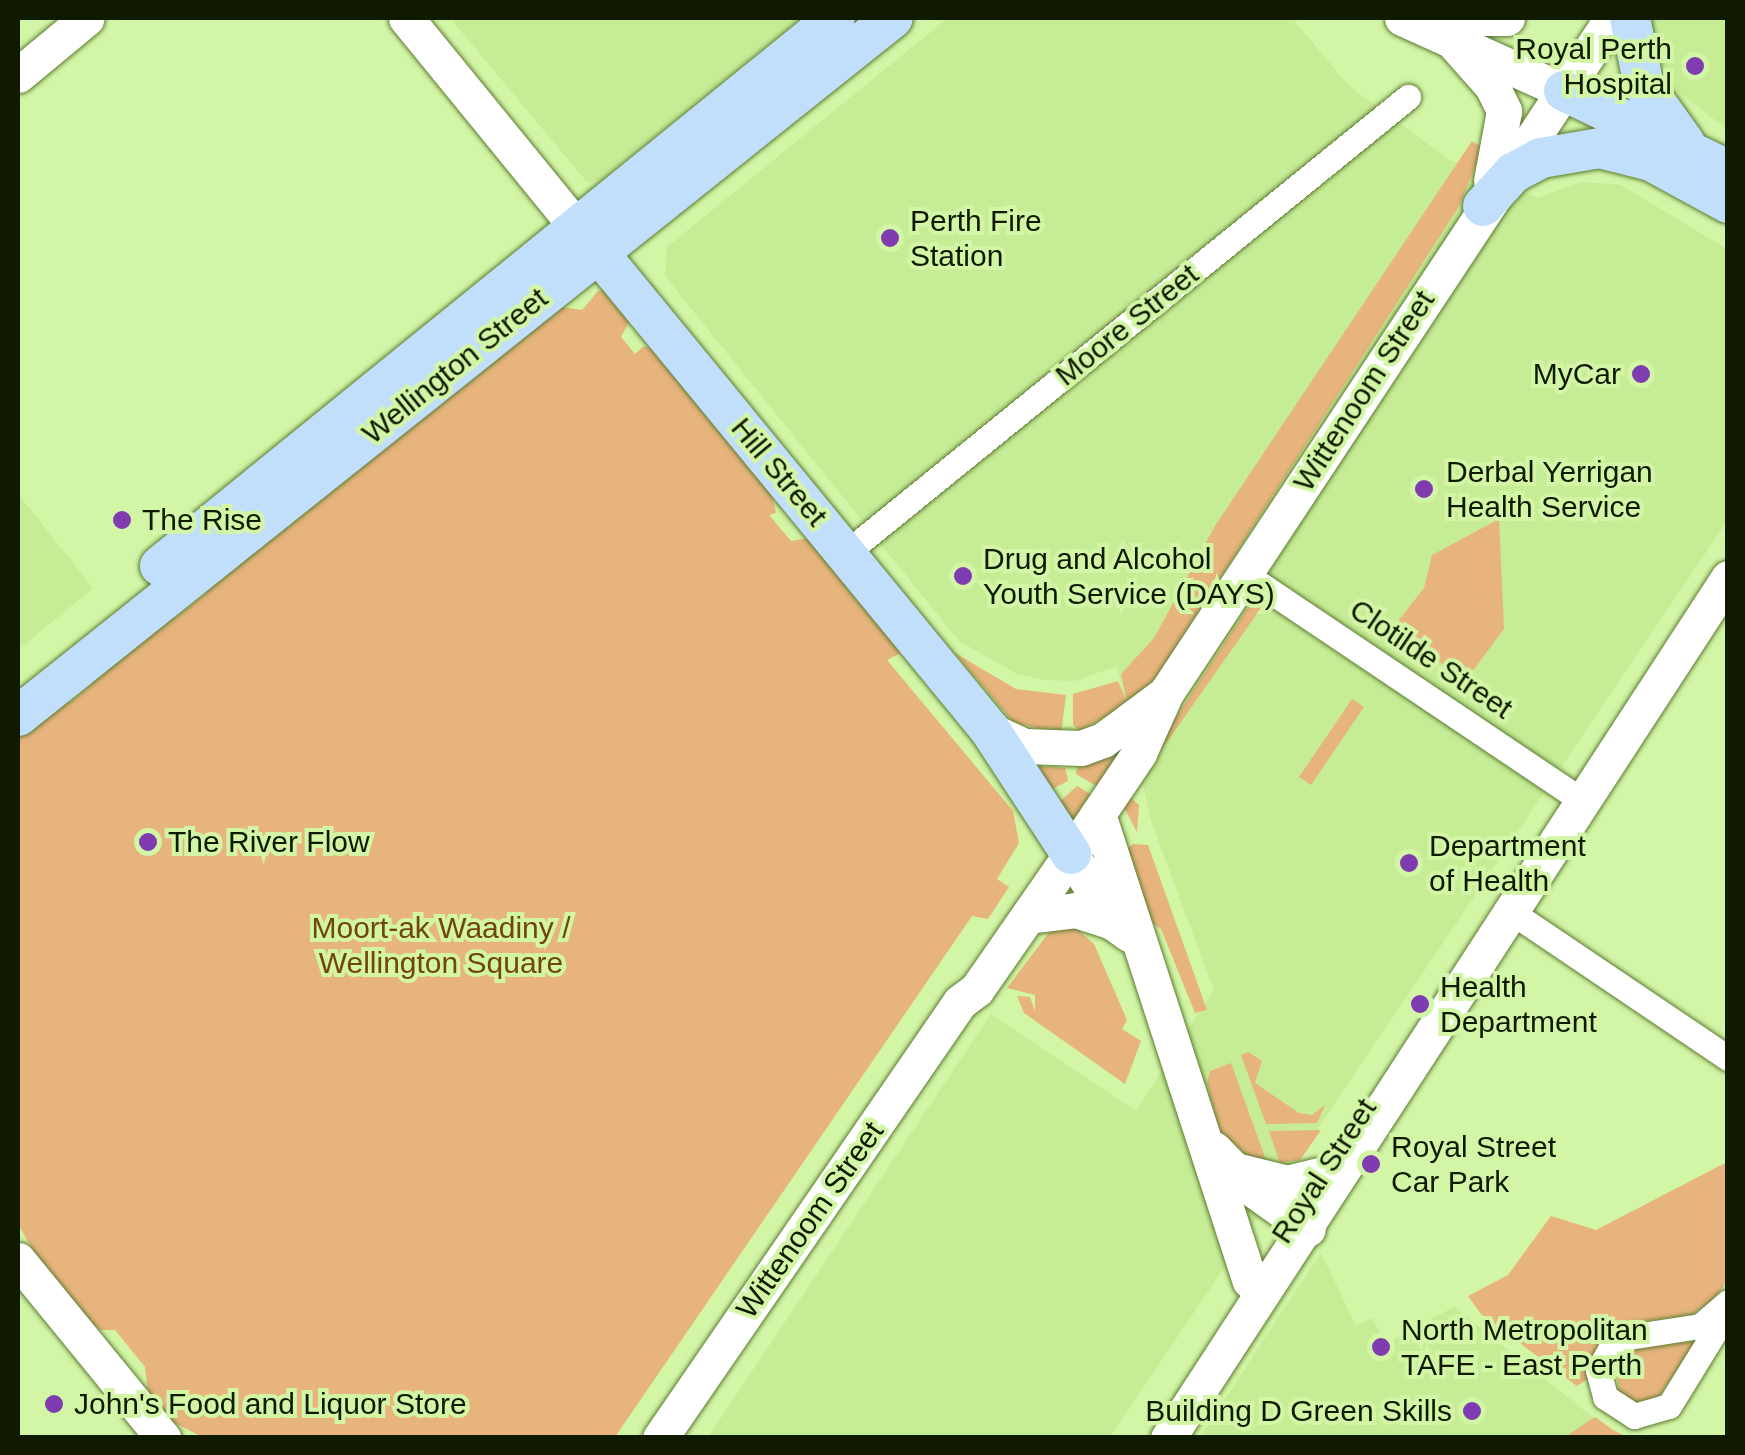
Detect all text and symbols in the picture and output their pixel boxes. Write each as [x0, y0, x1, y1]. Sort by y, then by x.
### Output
place label: Royal Perth Hospital [1515, 31, 1672, 102]
marker: Royal Perth Hospital [1682, 53, 1708, 79]
place label: Perth Fire Station [910, 203, 1042, 274]
marker: Perth Fire Station [879, 227, 901, 249]
street label: Moore Street [1048, 256, 1206, 394]
street label: Wellington Street [355, 280, 555, 452]
street label: Wittenoom Street [1286, 284, 1442, 498]
place label: MyCar [1533, 356, 1621, 392]
marker: MyCar [1630, 363, 1652, 385]
street label: Hill Street [723, 411, 835, 533]
place label: Derbal Yerrigan Health Service [1446, 454, 1653, 524]
marker: Derbal Yerrigan Health Service [1411, 476, 1437, 502]
place label: The Rise [142, 502, 262, 538]
marker: The Rise [111, 509, 133, 531]
place label: Drug and Alcohol Youth Service (DAYS) [983, 541, 1275, 612]
marker: Drug and Alcohol Youth Service (DAYS) [952, 565, 974, 587]
street label: Clotilde Street [1343, 591, 1519, 727]
place label: The River Flow [168, 824, 370, 860]
place label: Department of Health [1429, 828, 1586, 898]
marker: The River Flow [137, 831, 159, 853]
marker: Department of Health [1398, 852, 1420, 874]
park label: Moort-ak Waadiny / Wellington Square [312, 910, 570, 980]
place label: Health Department [1440, 969, 1597, 1040]
marker: Health Department [1409, 993, 1431, 1015]
street label: Royal Street [1264, 1092, 1384, 1250]
street label: Wittenoom Street [729, 1115, 891, 1325]
place label: Royal Street Car Park [1391, 1129, 1556, 1200]
marker: Royal Street Car Park [1360, 1153, 1382, 1175]
place label: North Metropolitan TAFE - East Perth [1401, 1312, 1648, 1382]
marker: North Metropolitan TAFE - East Perth [1370, 1336, 1392, 1358]
place label: John's Food and Liquor Store [74, 1386, 467, 1422]
marker: John's Food and Liquor Store [43, 1393, 65, 1415]
place label: Building D Green Skills [1145, 1393, 1452, 1429]
marker: Building D Green Skills [1461, 1400, 1483, 1422]

